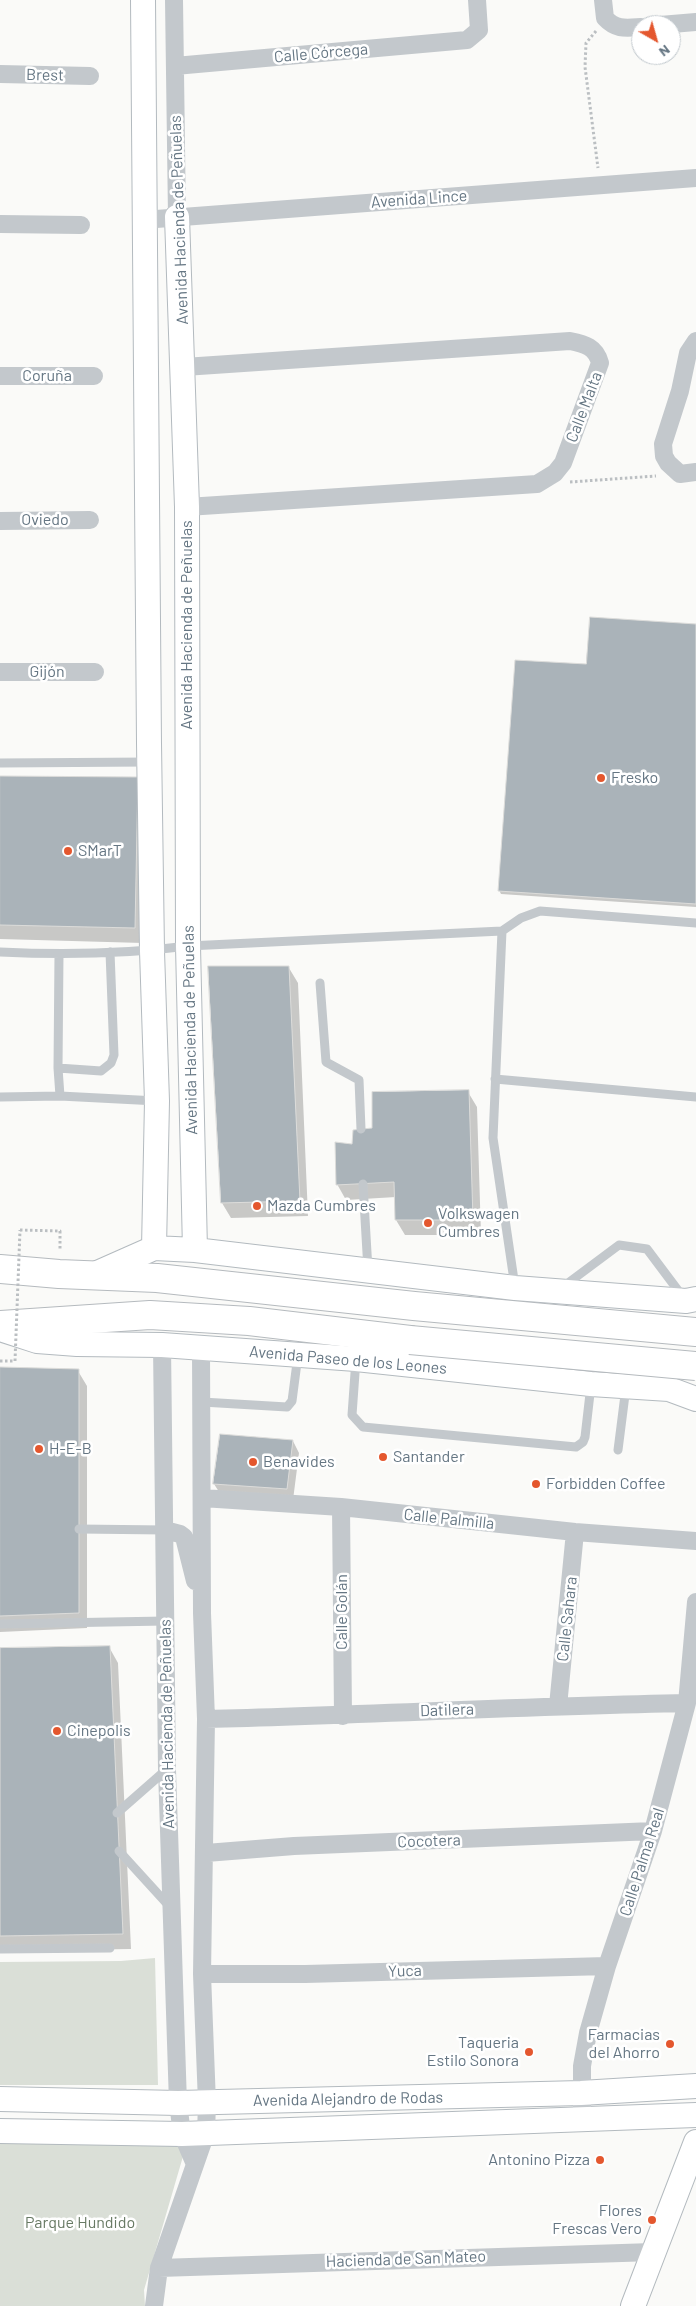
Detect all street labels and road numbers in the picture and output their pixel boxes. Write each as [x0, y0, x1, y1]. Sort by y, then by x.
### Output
street label: Calle Córcega [273, 39, 369, 67]
street label: Brest [26, 65, 64, 85]
street label: Avenida Hacienda de Peñuelas [166, 115, 192, 325]
street label: Avenida Lince [370, 186, 468, 212]
street label: Coruña [22, 366, 72, 386]
street label: Calle Malta [562, 369, 606, 445]
street label: Oviedo [21, 510, 69, 530]
street label: Avenida Hacienda de Peñuelas [177, 520, 197, 730]
street label: Gijón [29, 662, 65, 682]
street label: Avenida Hacienda de Peñuelas [179, 925, 201, 1135]
street label: Avenida Paseo de los Leones [248, 1342, 448, 1378]
street label: Calle Palmilla [403, 1505, 495, 1533]
street label: Calle Golán [332, 1574, 352, 1650]
street label: Calle Sahara [553, 1576, 581, 1662]
street label: Avenida Hacienda de Peñuelas [156, 1619, 178, 1829]
street label: Datilera [420, 1699, 474, 1721]
street label: Calle Palma Real [615, 1805, 669, 1919]
street label: Cocotera [397, 1830, 461, 1852]
street label: Yuca [388, 1961, 422, 1981]
street label: Avenida Alejandro de Rodas [253, 2088, 443, 2110]
street label: Hacienda de San Mateo [326, 2247, 486, 2271]

